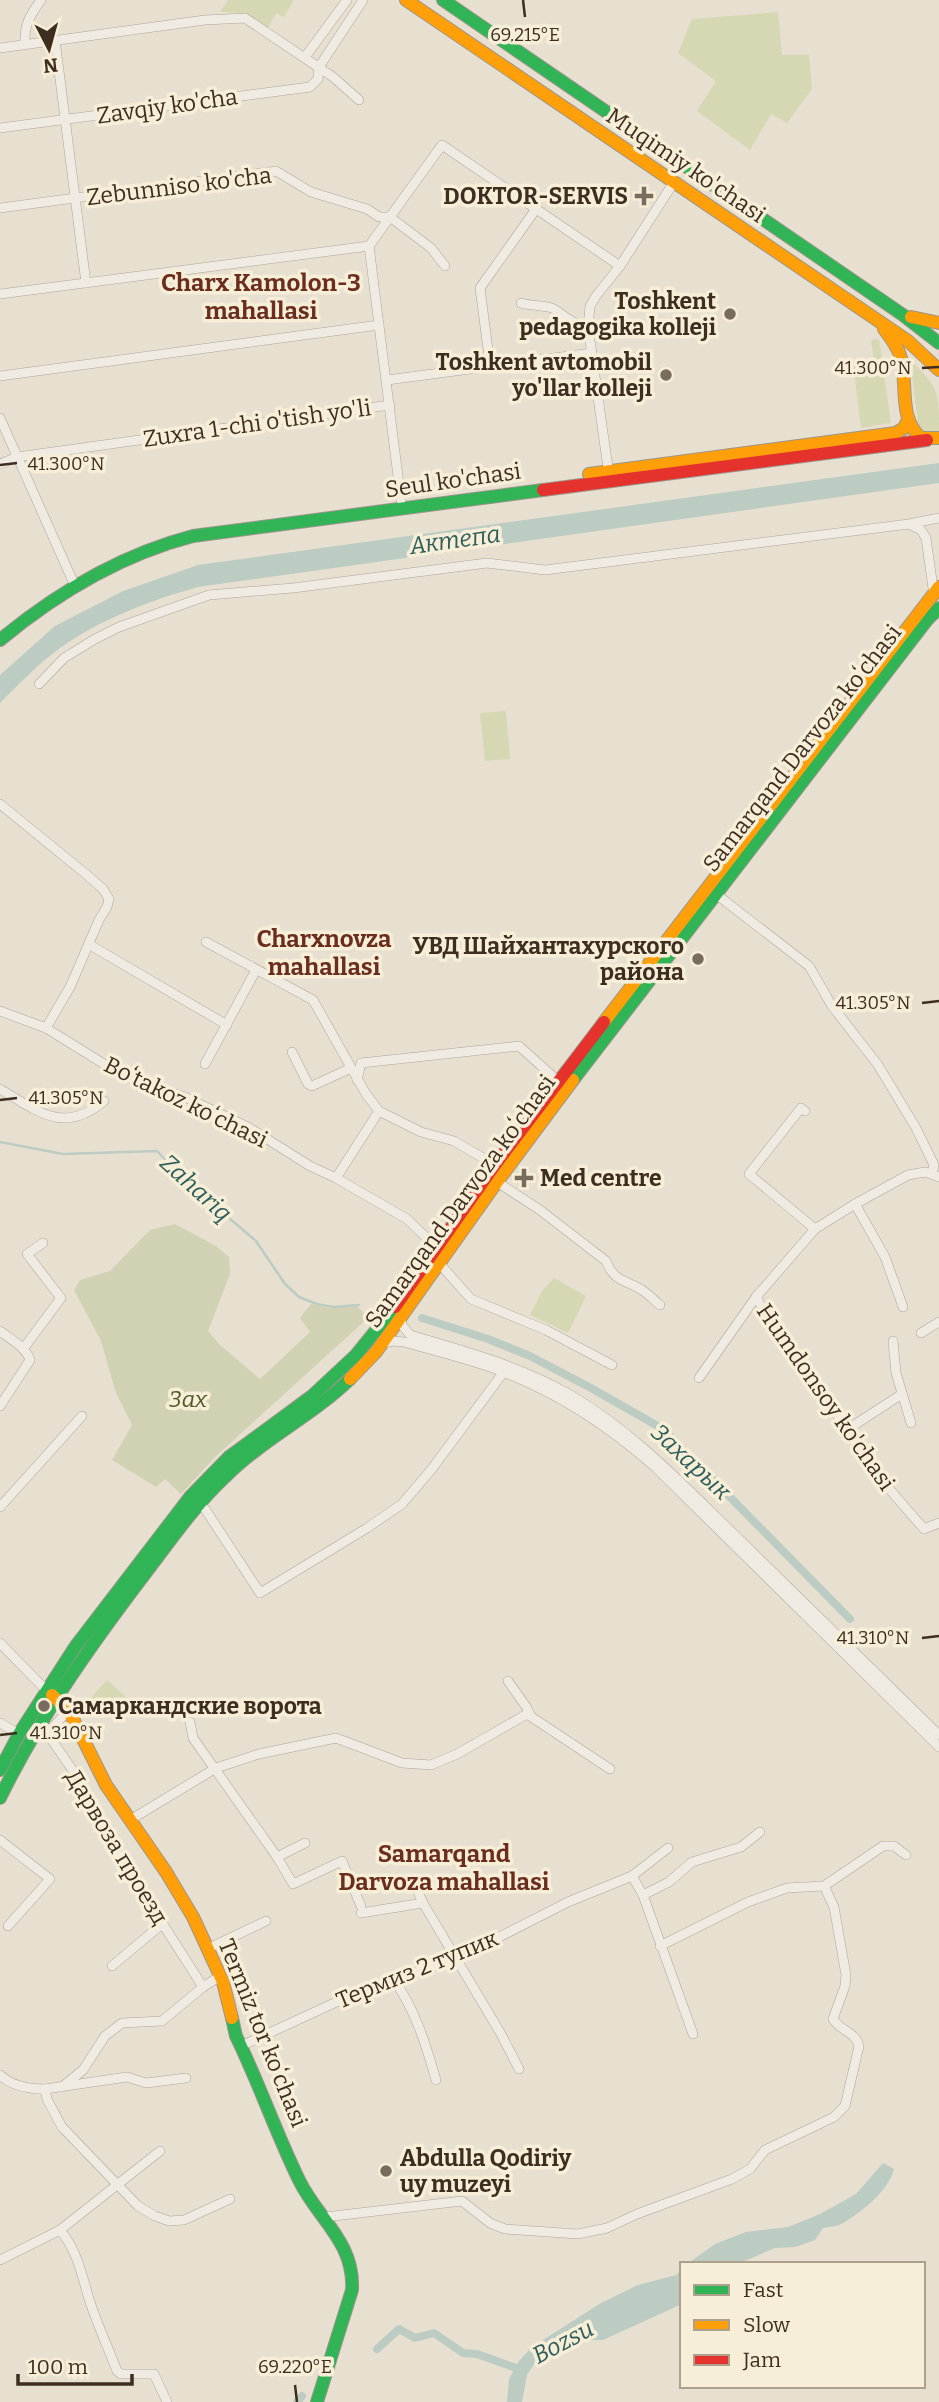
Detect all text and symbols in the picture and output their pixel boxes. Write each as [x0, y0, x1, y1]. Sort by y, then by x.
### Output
north arrow [14, 14, 84, 84]
text: 69.215°E [490, 24, 560, 46]
text: N [42, 53, 59, 78]
street label: Zavqiy ko'cha [95, 82, 240, 130]
street label: Muqimiy ko'chasi [601, 102, 771, 229]
street label: Zebunniso ko'cha [85, 161, 274, 211]
place label: DOKTOR-SERVIS [443, 182, 628, 210]
marker: DOKTOR-SERVIS [634, 186, 654, 206]
district label: Charx Kamolon-3 mahallasi [161, 269, 361, 325]
place label: Toshkent pedagogika kolleji [519, 287, 716, 341]
marker: Toshkent pedagogika kolleji [722, 306, 738, 322]
place label: Toshkent avtomobil yo'llar kolleji [436, 348, 652, 402]
text: 41.300°N [835, 357, 911, 379]
marker: Toshkent avtomobil yo'llar kolleji [658, 367, 674, 383]
street label: Zuxra 1-chi o'tish yo'li [141, 393, 373, 453]
text: 41.300°N [28, 453, 104, 475]
street label: Seul ko'chasi [383, 457, 523, 503]
water label: Актепа [407, 520, 502, 560]
street label: Samarqand Darvoza koʻchasi [697, 619, 907, 877]
district label: Charxnovza mahallasi [256, 925, 392, 981]
place label: УВД Шайхантахурского района [413, 932, 684, 986]
marker: УВД Шайхантахурского района [690, 951, 706, 967]
text: 41.305°N [836, 992, 911, 1014]
street label: Boʻtakoz koʻchasi [100, 1050, 272, 1154]
street label: Samarqand Darvoza koʻchasi [359, 1069, 561, 1333]
text: 41.305°N [29, 1087, 104, 1109]
water label: Zahariq [154, 1149, 238, 1227]
place label: Med centre [540, 1164, 662, 1192]
marker: Med centre [514, 1168, 534, 1188]
street label: Humdonsoy ko'chasi [751, 1298, 901, 1496]
park label: Зах [169, 1385, 208, 1413]
water label: Захарык [645, 1418, 737, 1506]
text: 41.310°N [837, 1627, 909, 1649]
place label: Самаркандские ворота [58, 1692, 322, 1720]
marker: Самаркандские ворота [36, 1698, 52, 1714]
text: 41.310°N [30, 1722, 102, 1744]
street label: Дарвоза проезд [60, 1764, 174, 1930]
district label: Samarqand Darvoza mahallasi [339, 1840, 550, 1896]
street label: Термиз 2 тупик [332, 1924, 503, 2014]
street label: Termiz tor koʻchasi [212, 1935, 314, 2131]
place label: Abdulla Qodiriy uy muzeyi [400, 2144, 571, 2198]
marker: Abdulla Qodiriy uy muzeyi [378, 2163, 394, 2179]
legend [680, 2262, 925, 2388]
text: Fast [743, 2277, 784, 2303]
text: Slow [743, 2312, 790, 2338]
water label: Bozsu [528, 2314, 598, 2370]
scale bar [18, 2342, 131, 2386]
text: Jam [742, 2347, 781, 2373]
text: 100 m [28, 2354, 88, 2380]
text: 69.220°E [258, 2356, 332, 2378]

